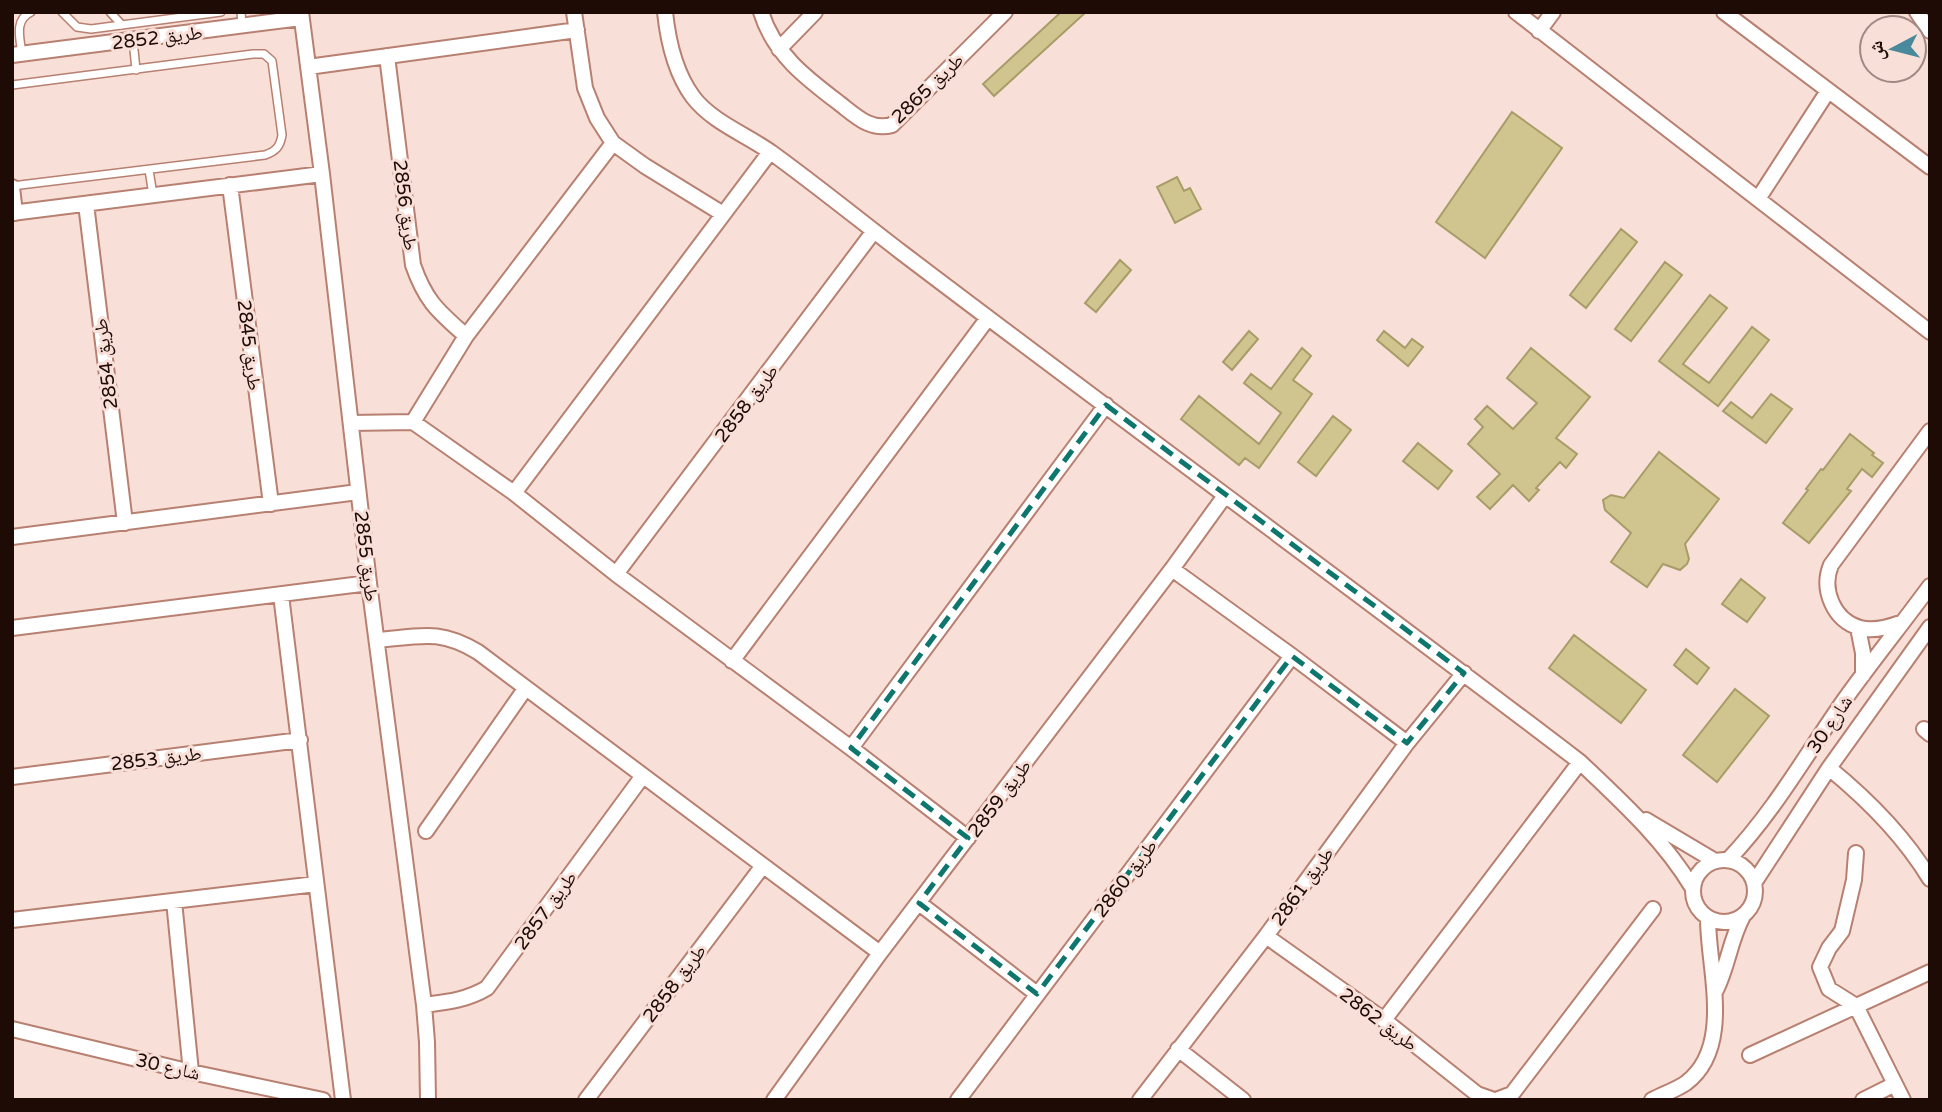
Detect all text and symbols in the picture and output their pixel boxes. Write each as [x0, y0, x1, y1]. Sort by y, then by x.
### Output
north arrow [1858, 14, 1928, 84]
street label: طريق 2852 [110, 21, 204, 54]
text: ش [1865, 40, 1889, 62]
street label: طريق 2865 [887, 49, 968, 128]
street label: طريق 2856 [389, 158, 422, 252]
street label: طريق 2845 [233, 298, 266, 392]
street label: طريق 2854 [89, 317, 122, 411]
street label: طريق 2858 [710, 360, 783, 447]
street label: طريق 2855 [350, 509, 383, 603]
street label: شارع 30 [1803, 691, 1857, 758]
street label: طريق 2853 [109, 742, 203, 775]
street label: طريق 2859 [963, 755, 1036, 842]
street label: طريق 2860 [1089, 835, 1162, 922]
street label: طريق 2861 [1267, 843, 1339, 930]
street label: طريق 2857 [510, 867, 582, 954]
street label: طريق 2858 [638, 940, 711, 1027]
street label: طريق 2862 [1335, 983, 1422, 1056]
street label: شارع 30 [134, 1049, 202, 1085]

